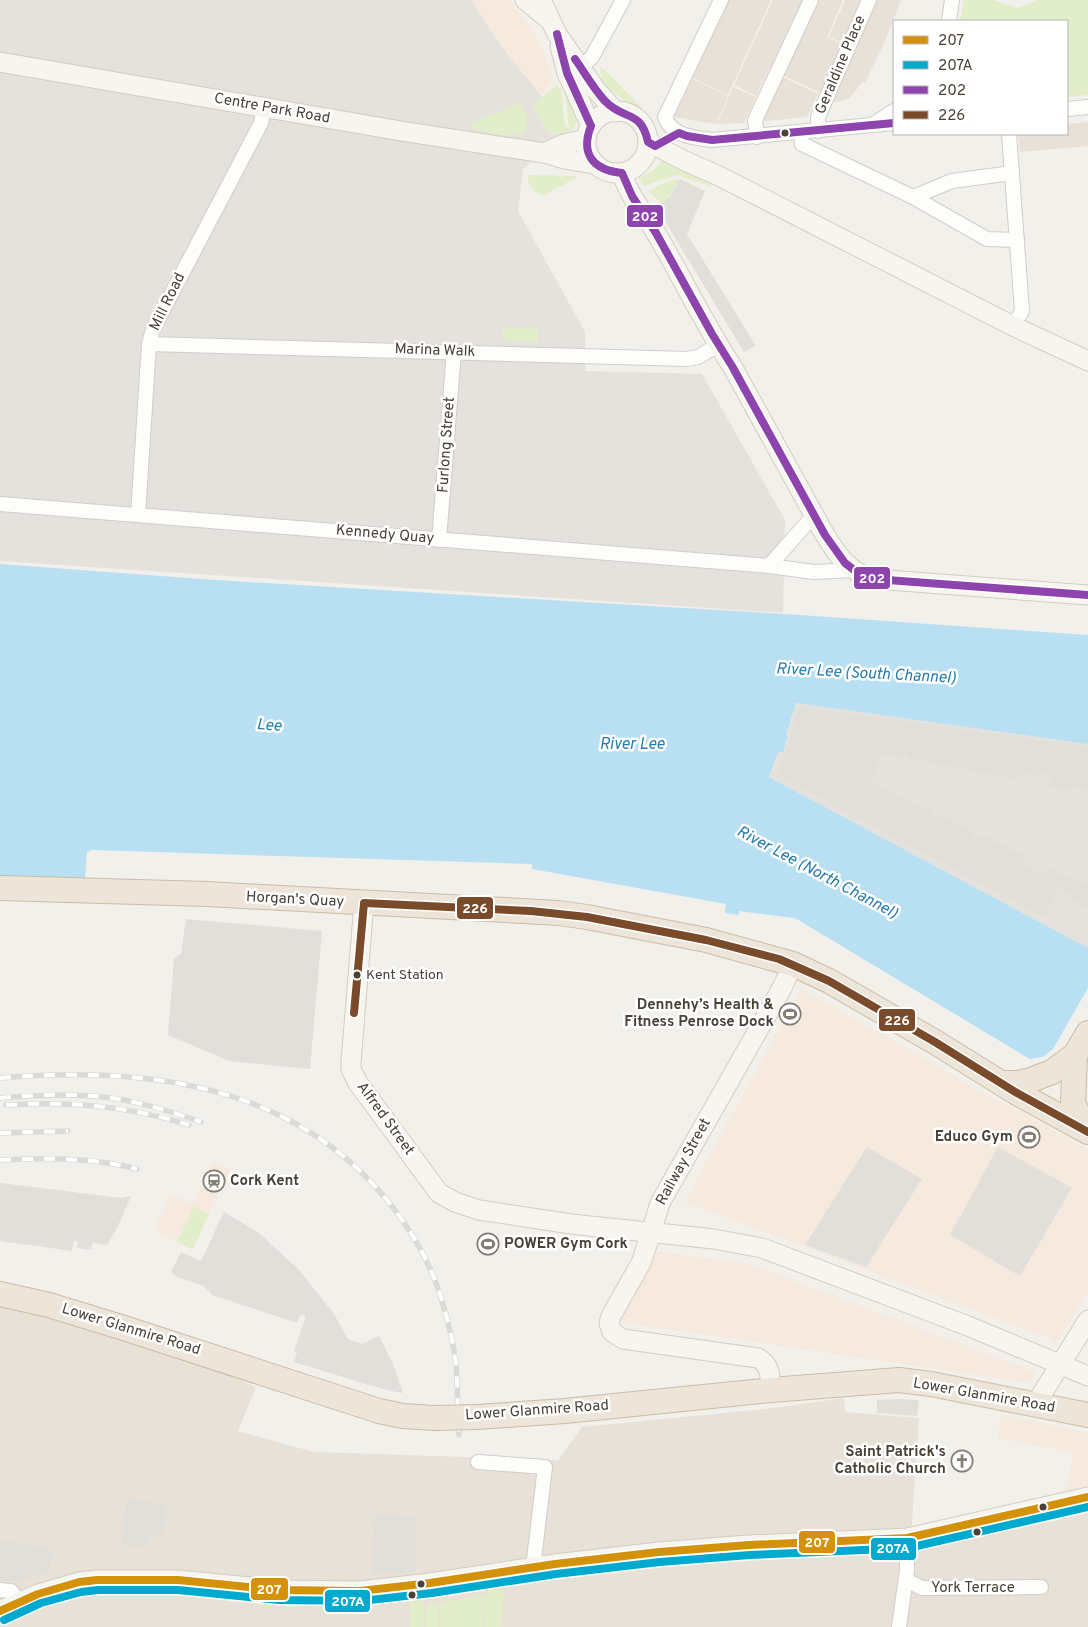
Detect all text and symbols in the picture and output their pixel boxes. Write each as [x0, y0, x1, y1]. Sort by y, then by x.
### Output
street label: Geraldine Place [812, 13, 870, 117]
legend [893, 20, 1068, 135]
text: 207 [938, 32, 964, 51]
text: 207A [938, 57, 973, 76]
text: 202 [938, 82, 966, 101]
street label: Centre Park Road [212, 89, 332, 129]
text: 226 [938, 107, 965, 126]
unlabelled marker [780, 128, 790, 138]
line badge: 202 [626, 204, 664, 228]
text: 202 [632, 209, 658, 226]
street label: Mill Road [146, 270, 190, 334]
street label: Marina Walk [394, 340, 476, 362]
street label: Furlong Street [434, 396, 460, 494]
street label: Kennedy Quay [335, 521, 435, 549]
line badge: 202 [853, 566, 891, 590]
text: 202 [859, 571, 885, 588]
water label: River Lee (South Channel) [776, 659, 957, 689]
water label: Lee [256, 715, 283, 737]
water label: River Lee [599, 735, 665, 755]
water label: River Lee (North Channel) [733, 822, 901, 924]
street label: Horgan's Quay [245, 888, 345, 912]
line badge: 226 [456, 896, 494, 920]
text: 226 [462, 901, 488, 918]
place label: Kent Station [366, 967, 444, 984]
marker: Kent Station [352, 970, 362, 980]
place label: Dennehy’s Health & Fitness Penrose Dock [624, 996, 774, 1032]
sports icon: Dennehy’s Health & Fitness Penrose Dock [778, 1002, 802, 1026]
line badge: 226 [878, 1008, 916, 1032]
text: 226 [884, 1013, 910, 1030]
street label: Alfred Street [352, 1079, 418, 1159]
street label: Railway Street [652, 1115, 716, 1209]
sports icon: Educo Gym [1017, 1125, 1041, 1149]
place label: Educo Gym [935, 1128, 1013, 1147]
station icon: Cork Kent [202, 1169, 226, 1193]
place label: Cork Kent [230, 1172, 299, 1191]
sports icon: POWER Gym Cork [476, 1232, 500, 1256]
place label: POWER Gym Cork [504, 1235, 628, 1254]
street label: Lower Glanmire Road [59, 1300, 203, 1360]
street label: Lower Glanmire Road [911, 1374, 1057, 1418]
street label: Lower Glanmire Road [464, 1396, 610, 1426]
place label: Saint Patrick's Catholic Church [835, 1443, 946, 1479]
church icon: Saint Patrick's Catholic Church [950, 1449, 974, 1473]
unlabelled marker [1038, 1502, 1048, 1512]
unlabelled marker [972, 1527, 982, 1537]
line badge: 207 [798, 1530, 836, 1554]
text: 207 [804, 1535, 830, 1552]
line badge: 207A [870, 1537, 917, 1561]
text: 207A [876, 1541, 910, 1558]
line badge: 207 [250, 1577, 289, 1601]
unlabelled marker [416, 1579, 426, 1589]
street label: York Terrace [931, 1579, 1015, 1598]
text: 207 [256, 1582, 282, 1599]
line badge: 207A [324, 1589, 371, 1613]
unlabelled marker [407, 1590, 417, 1600]
text: 207A [331, 1594, 365, 1611]

